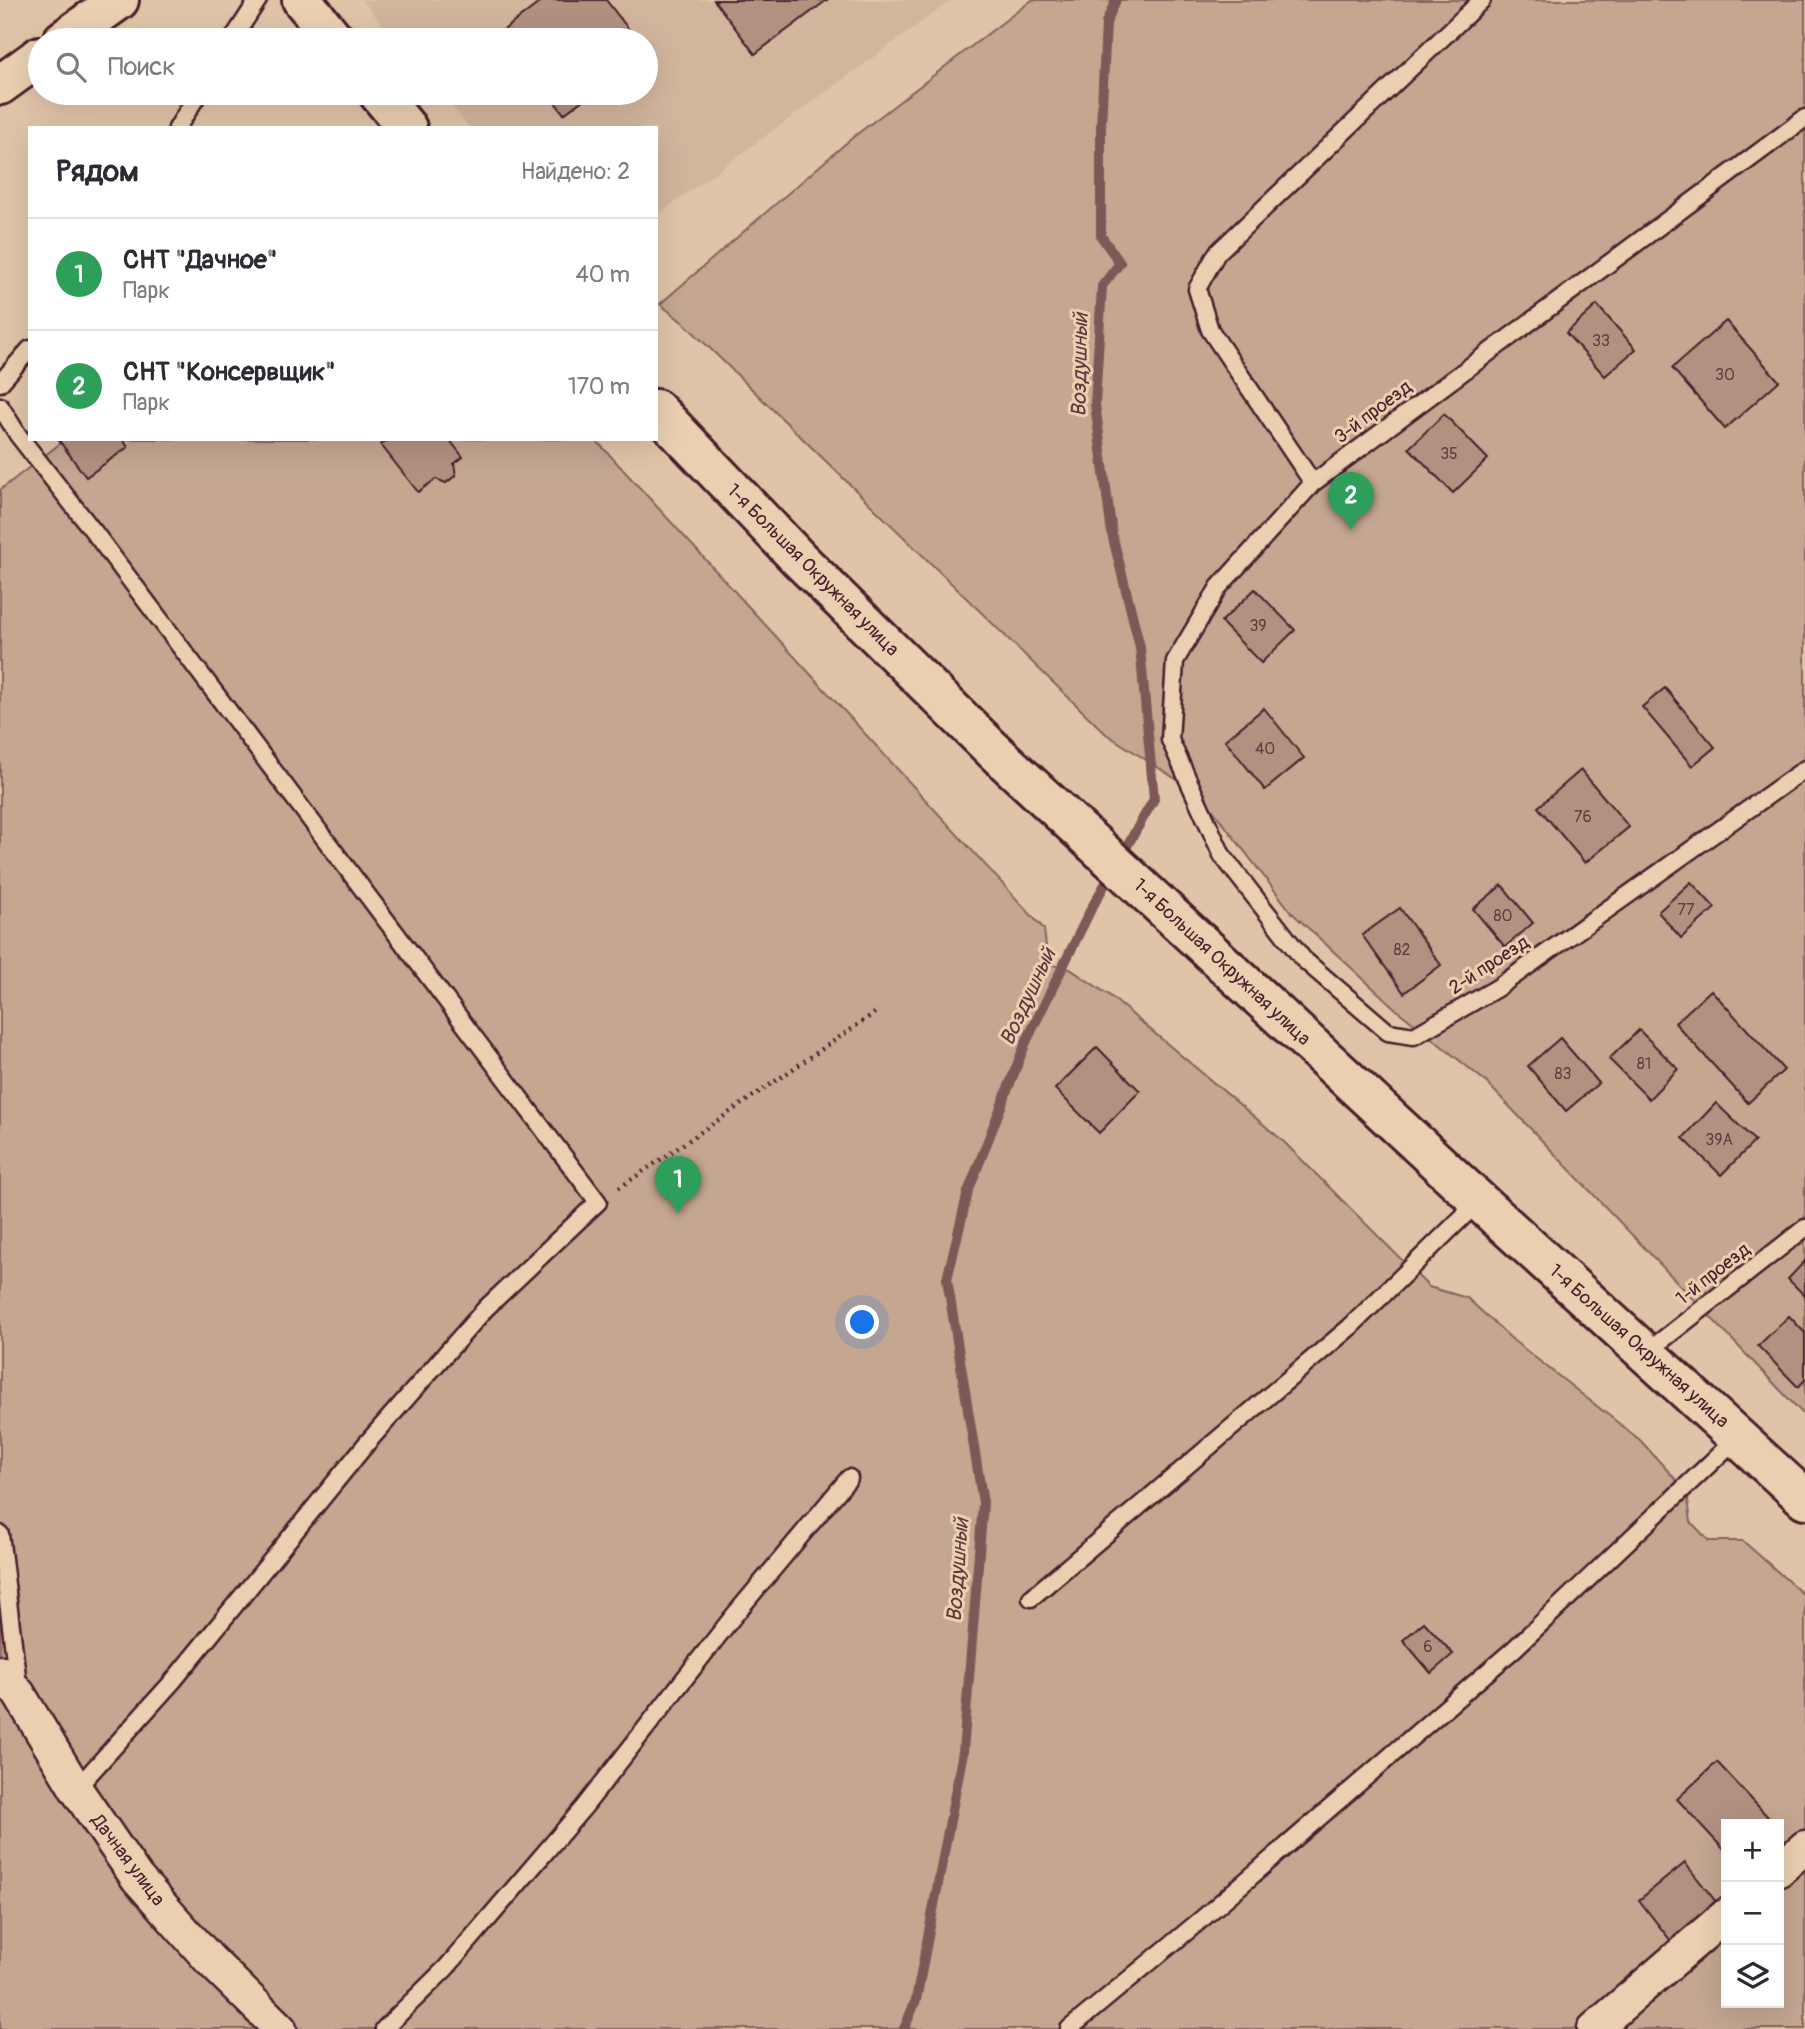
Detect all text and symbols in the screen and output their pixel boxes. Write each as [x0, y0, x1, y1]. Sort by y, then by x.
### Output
search box [28, 28, 658, 105]
icon: search [52, 48, 90, 86]
text: Поиск [108, 51, 176, 83]
text: Рядом [56, 153, 139, 190]
text: Найдено: 2 [521, 157, 630, 186]
text: СНТ "Дачное" [123, 244, 277, 276]
text: 1 [75, 260, 84, 289]
text: 40 m [576, 260, 630, 289]
text: Парк [123, 276, 170, 305]
water label: Воздушный [1066, 311, 1094, 417]
house number: 33 [1592, 331, 1610, 351]
text: СНТ "Консервщик" [123, 356, 336, 388]
house number: 30 [1715, 365, 1735, 385]
text: 2 [73, 372, 85, 401]
text: 170 m [568, 372, 630, 401]
street label: 3-й проезд [1330, 375, 1417, 449]
text: Парк [123, 388, 170, 417]
house number: 35 [1440, 444, 1458, 464]
pin: 2 [1328, 472, 1374, 530]
street label: 1-я Большая Окружная улица [722, 479, 904, 661]
house number: 39 [1249, 616, 1267, 636]
house number: 40 [1255, 739, 1275, 759]
house number: 76 [1574, 807, 1592, 827]
street label: 1-я Большая Окружная улица [1128, 873, 1316, 1051]
house number: 77 [1678, 900, 1695, 920]
house number: 80 [1494, 906, 1513, 926]
street label: 2-й проезд [1444, 930, 1534, 1000]
house number: 82 [1393, 940, 1411, 960]
water label: Воздушный [994, 943, 1063, 1050]
house number: 81 [1637, 1054, 1651, 1074]
house number: 83 [1555, 1064, 1572, 1084]
house number: 39А [1705, 1130, 1733, 1150]
pin: 1 [655, 1156, 701, 1214]
street label: 1-й проезд [1671, 1237, 1755, 1310]
street label: 1-я Большая Окружная улица [1544, 1259, 1734, 1433]
your location [845, 1305, 879, 1339]
water label: Воздушный [941, 1515, 975, 1623]
house number: 6 [1423, 1637, 1433, 1657]
street label: Дачная улица [85, 1809, 170, 1911]
map controls [1721, 1819, 1784, 2008]
button: + [1721, 1819, 1784, 1882]
button: − [1721, 1882, 1784, 1945]
button: layers [1721, 1945, 1784, 2008]

